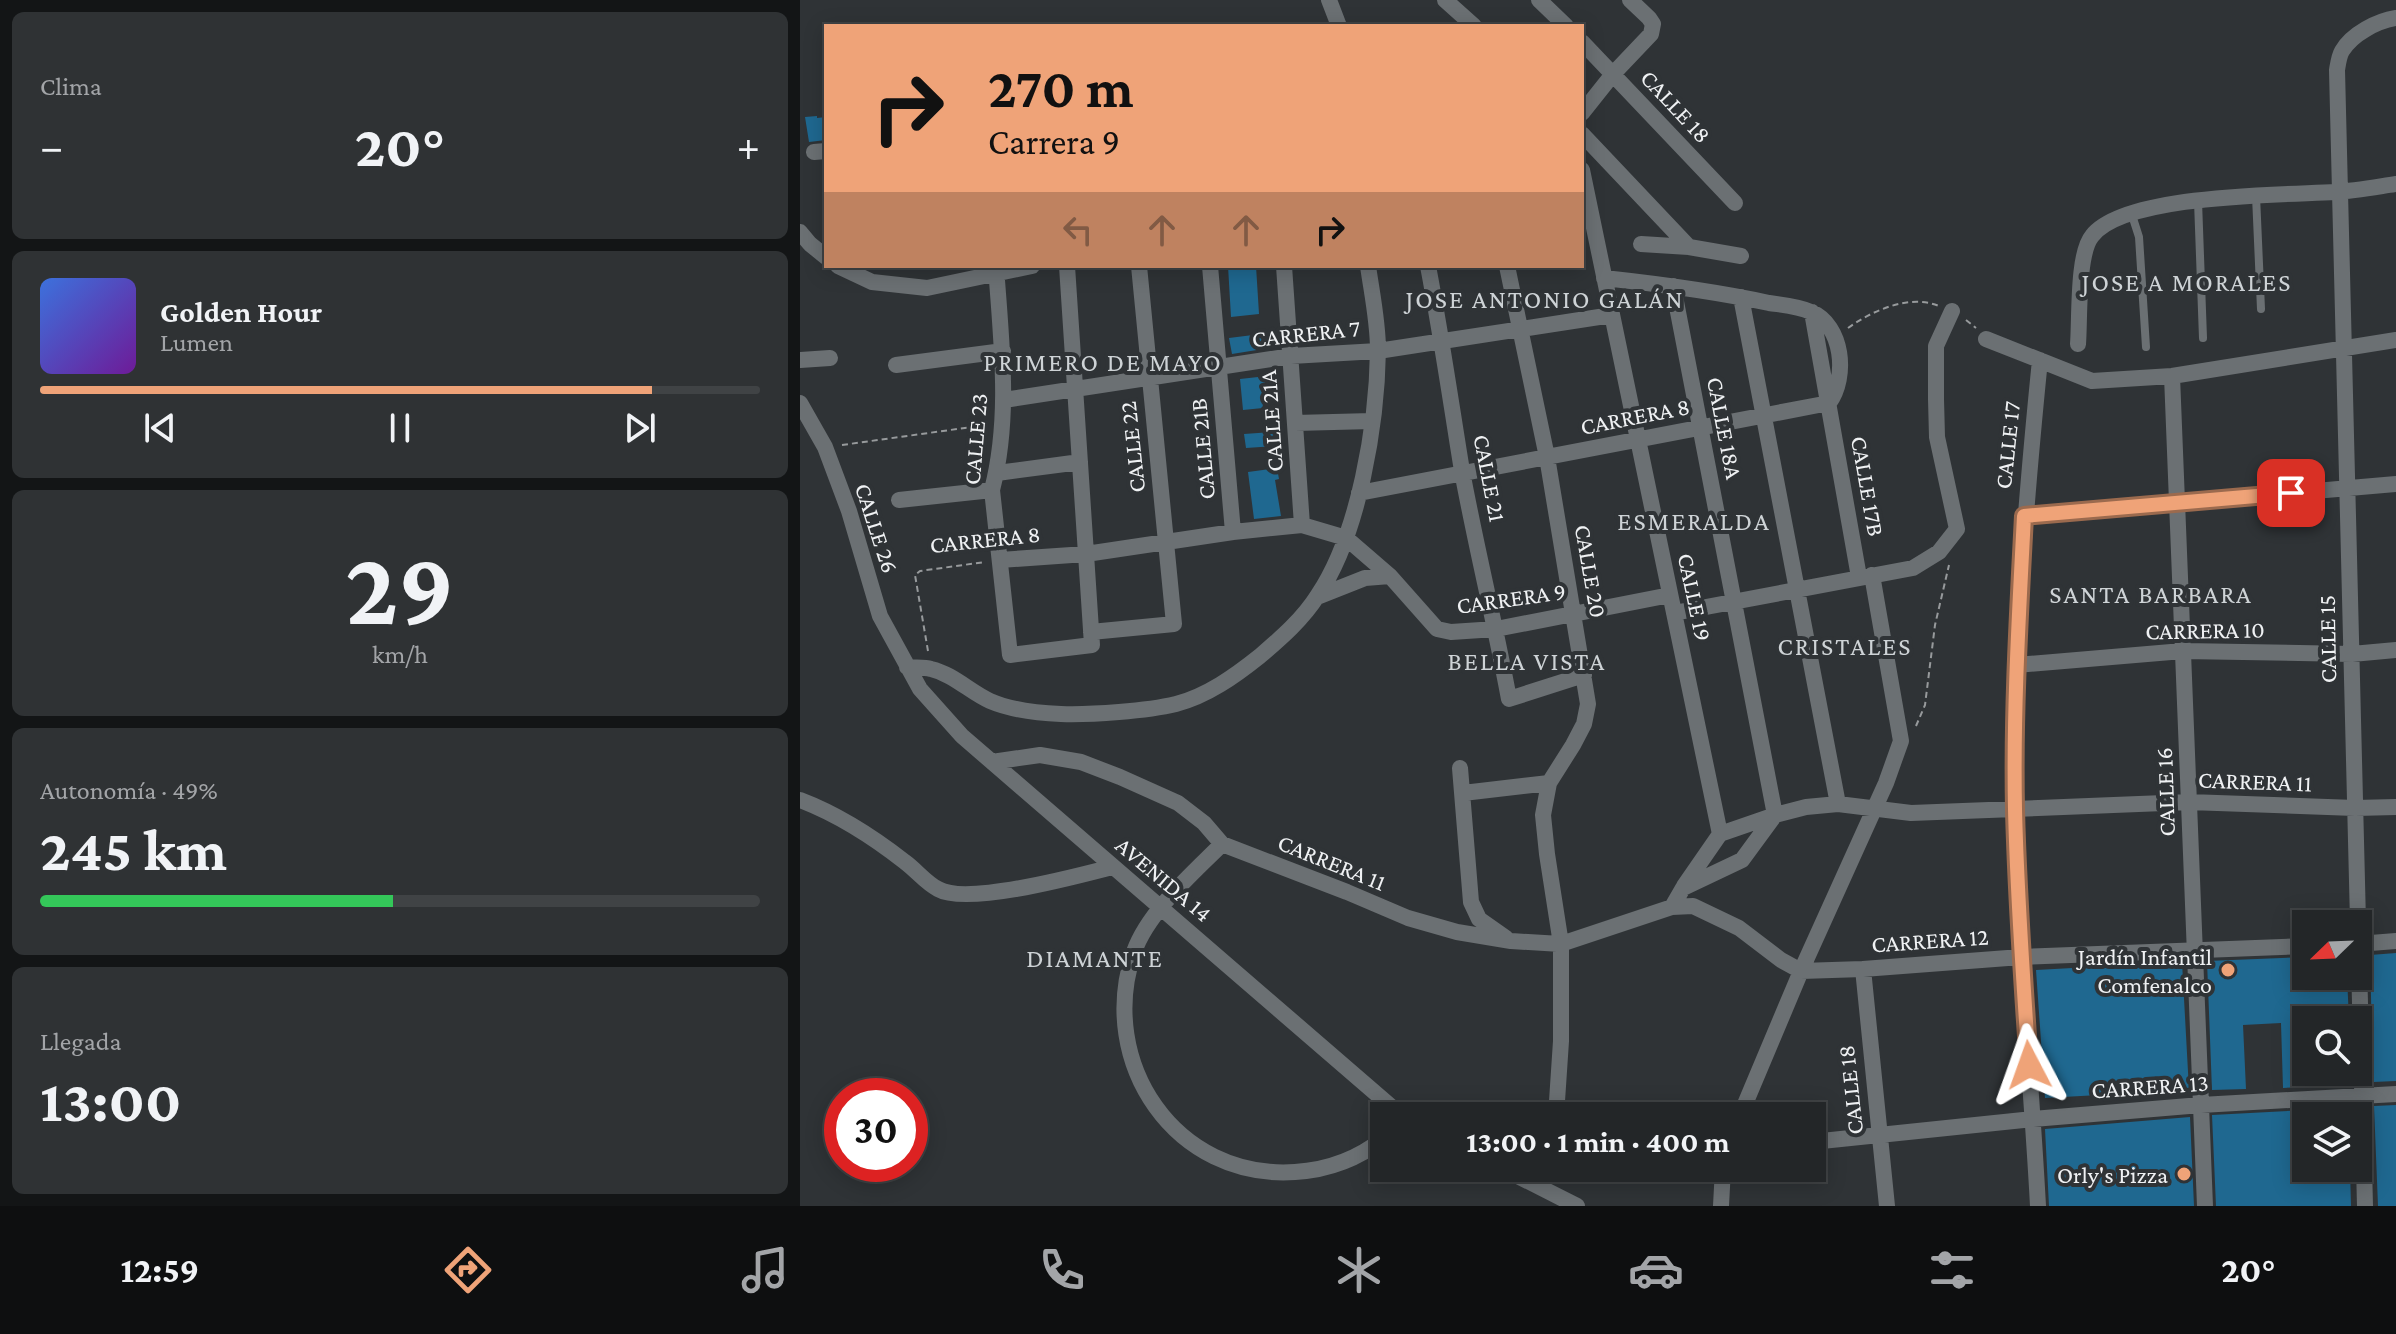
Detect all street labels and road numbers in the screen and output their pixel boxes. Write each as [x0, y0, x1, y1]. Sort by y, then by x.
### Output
street label: CALLE 18 [1635, 64, 1717, 148]
street label: CARRERA 7 [1250, 314, 1362, 352]
street label: CALLE 21A [1254, 369, 1288, 473]
street label: CALLE 18A [1702, 375, 1748, 482]
street label: CALLE 23 [958, 392, 992, 486]
street label: CARRERA 8 [1578, 392, 1692, 440]
street label: CALLE 21B [1184, 397, 1220, 501]
street label: CALLE 22 [1114, 400, 1150, 494]
street label: CALLE 17 [1989, 400, 2025, 490]
street label: CALLE 21 [1468, 432, 1512, 524]
street label: CALLE 17B [1846, 434, 1890, 538]
street label: CALLE 26 [850, 480, 904, 576]
street label: CARRERA 8 [928, 520, 1042, 558]
street label: CALLE 20 [1570, 522, 1612, 620]
street label: CALLE 19 [1673, 551, 1717, 643]
street label: CARRERA 9 [1455, 577, 1567, 619]
street label: CALLE 15 [2313, 595, 2341, 683]
street label: CARRERA 10 [2145, 615, 2265, 645]
street label: CALLE 16 [2150, 747, 2180, 837]
street label: CARRERA 11 [2198, 766, 2312, 796]
street label: CARRERA 11 [1274, 828, 1390, 896]
street label: AVENIDA 14 [1110, 831, 1218, 927]
street label: CARRERA 12 [1871, 922, 1989, 958]
street label: CALLE 18 [1832, 1044, 1868, 1136]
street label: CARRERA 13 [2091, 1068, 2209, 1104]

